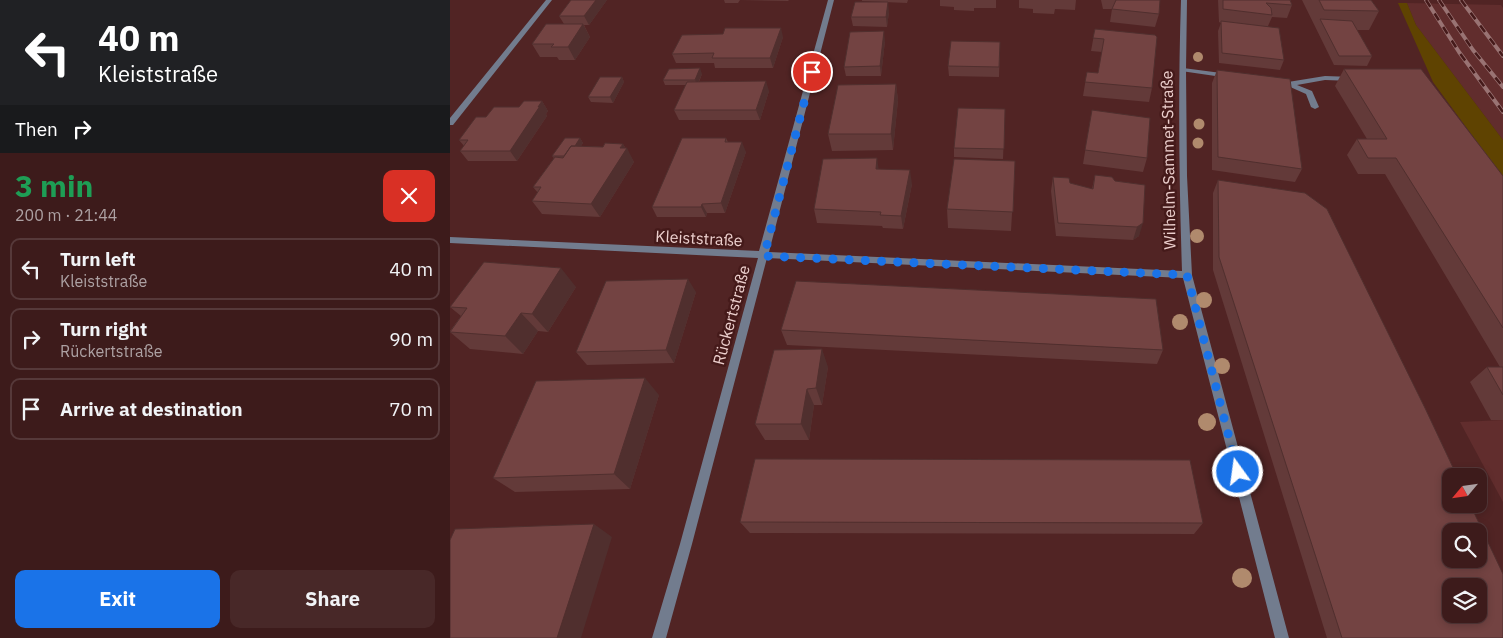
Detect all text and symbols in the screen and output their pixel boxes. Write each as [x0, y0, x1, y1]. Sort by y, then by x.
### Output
text: 40 m [98, 15, 180, 61]
icon: left [15, 20, 80, 85]
pin [791, 51, 833, 93]
icon: arrive [798, 58, 826, 86]
text: Kleiststraße [98, 59, 218, 88]
street label: Wilhelm-Sammet-Straße [1156, 70, 1180, 250]
icon: right [68, 115, 96, 143]
text: Then [15, 117, 58, 141]
text: 3 min [15, 166, 93, 205]
button: close [383, 170, 435, 222]
text: 200 m · 21:44 [15, 205, 117, 225]
street label: Kleiststraße [655, 226, 743, 250]
text: Turn left [60, 247, 136, 271]
icon: left [17, 255, 45, 283]
text: 40 m [389, 257, 433, 281]
street label: Rückertstraße [708, 263, 754, 367]
text: Kleiststraße [60, 271, 147, 291]
text: Turn right [60, 317, 147, 341]
icon: right [17, 325, 45, 353]
text: 90 m [389, 327, 433, 351]
text: Rückertstraße [60, 341, 163, 361]
icon: arrive [17, 395, 45, 423]
text: Arrive at destination [60, 397, 243, 421]
text: 70 m [389, 397, 433, 421]
position arrow [1211, 445, 1263, 497]
north arrow [1442, 468, 1488, 512]
map controls [1442, 468, 1487, 623]
button: search [1442, 523, 1487, 568]
button: Exit [15, 570, 220, 628]
button: Share [230, 570, 435, 628]
button: layers [1442, 578, 1487, 623]

